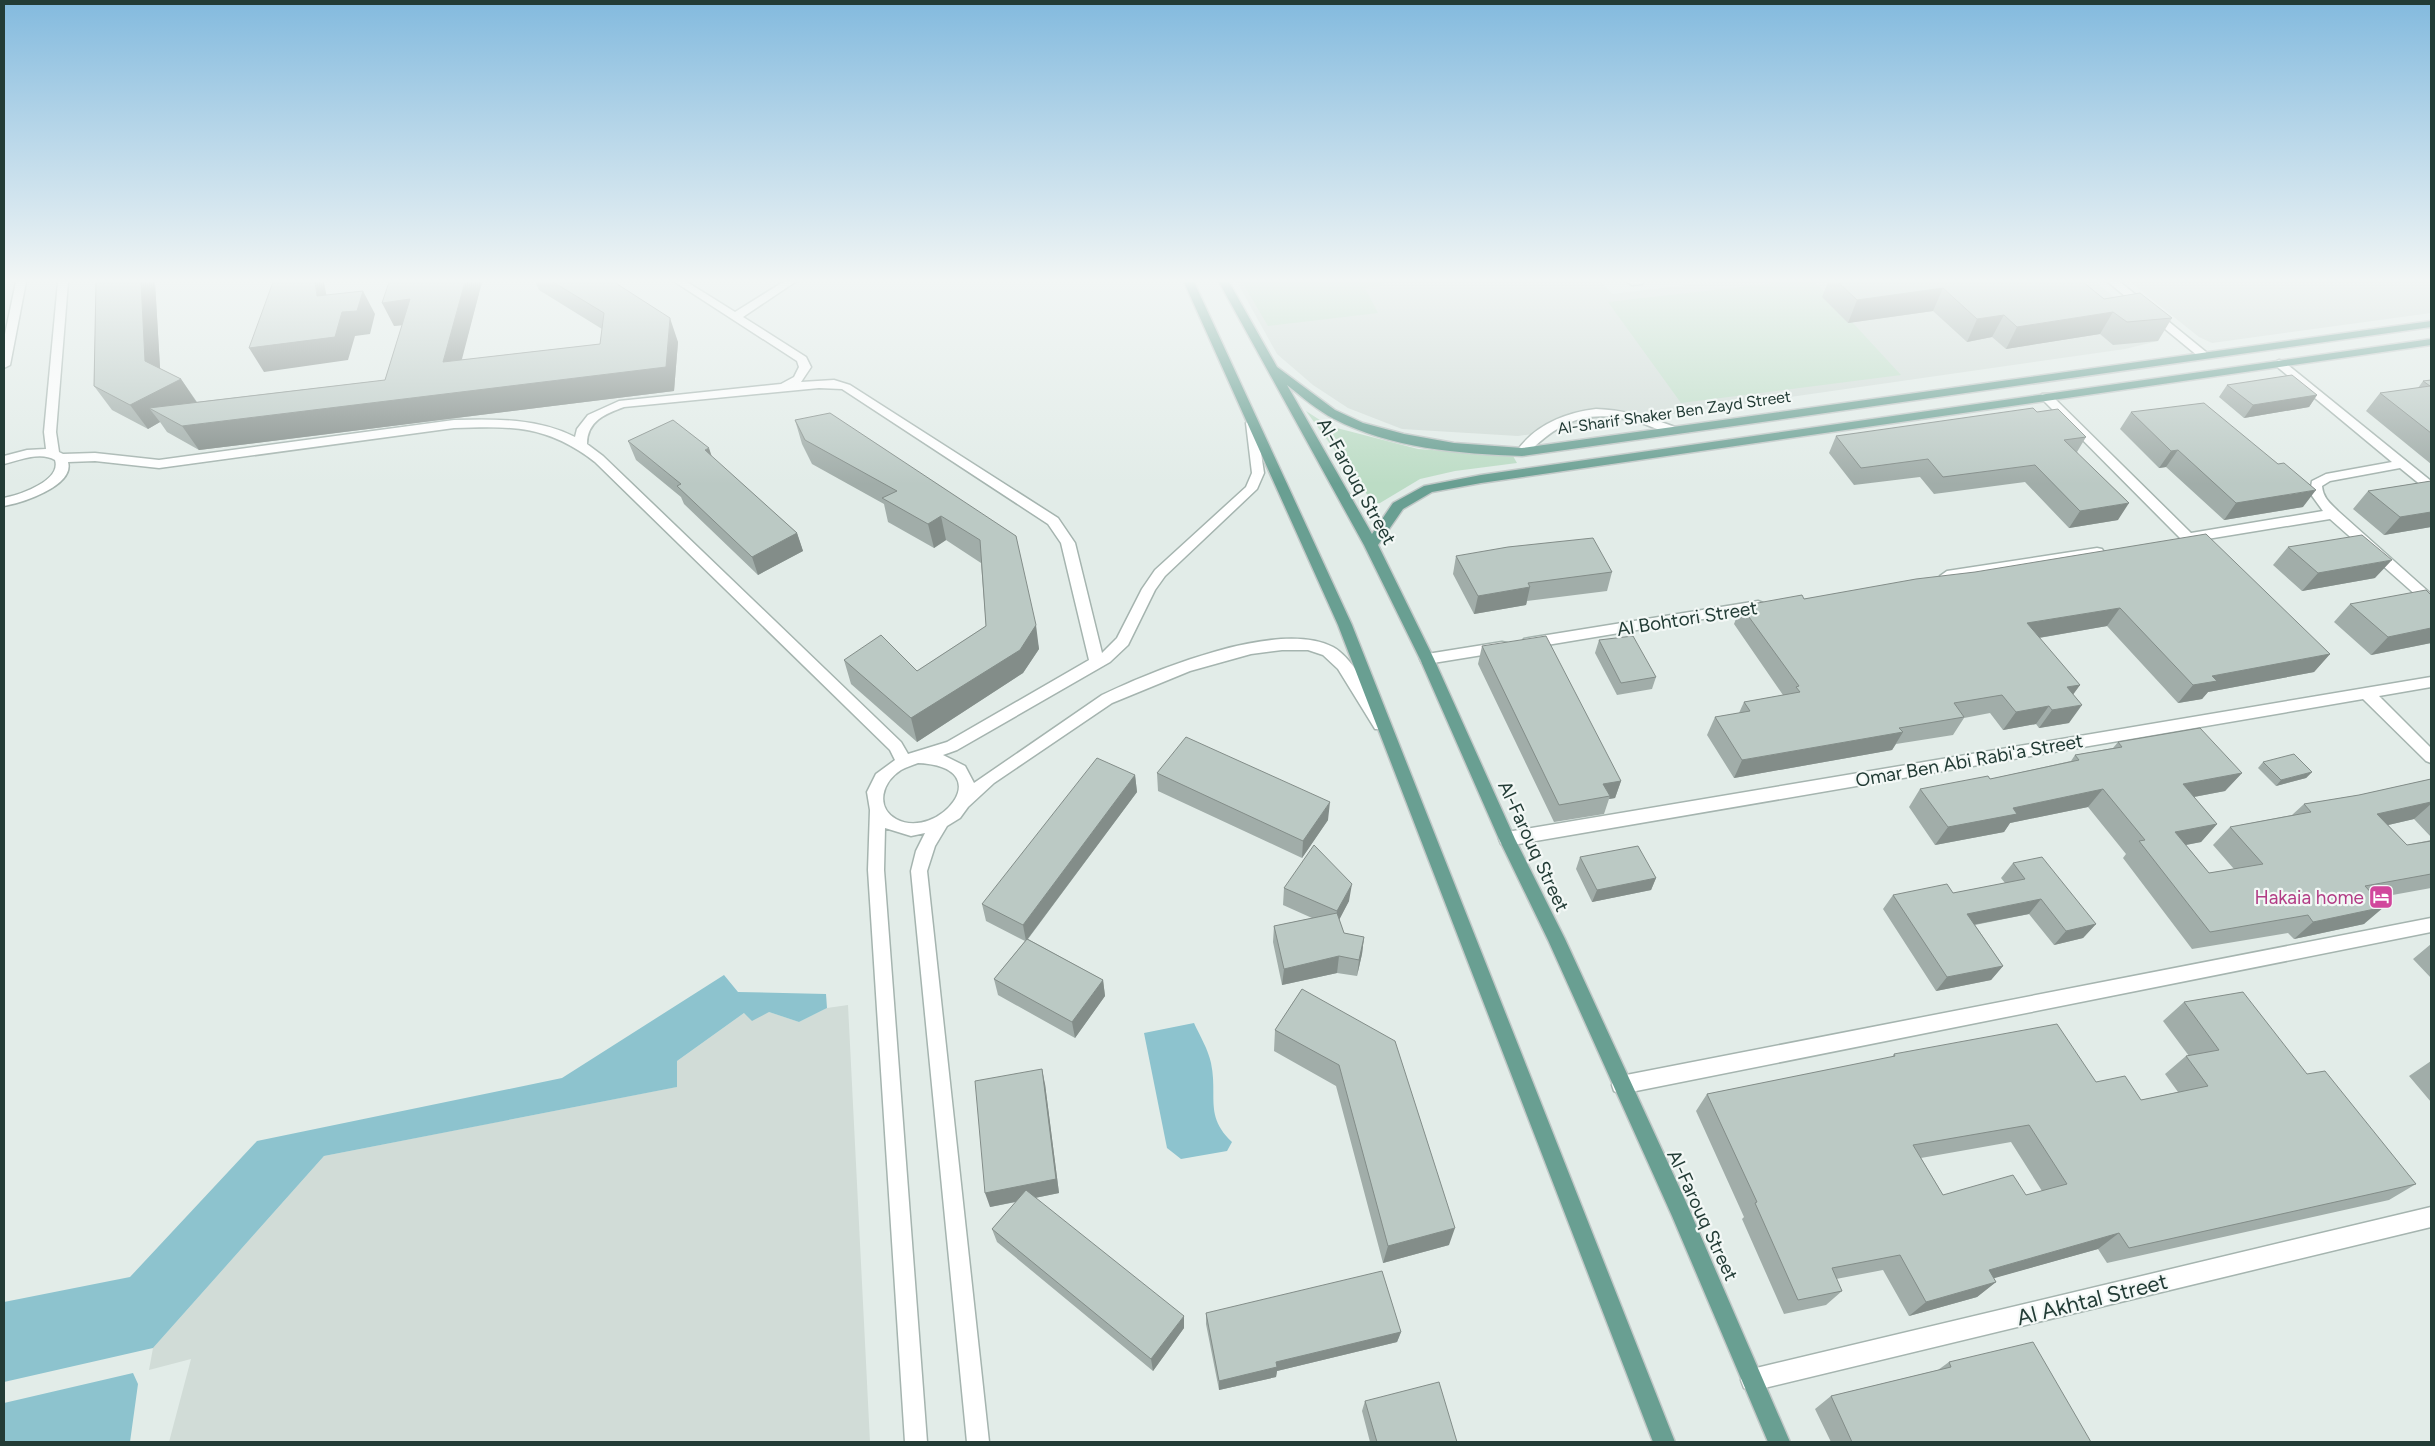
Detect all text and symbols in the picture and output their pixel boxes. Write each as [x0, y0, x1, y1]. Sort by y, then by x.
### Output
street label: Al-Sharif Shaker Ben Zayd Street [1556, 387, 1792, 438]
street label: Al-Farouq Street [1312, 414, 1401, 549]
street label: Al Bohtori Street [1615, 596, 1759, 641]
street label: Omar Ben Abi Rabi'a Street [1854, 729, 2085, 792]
street label: Al-Farouq Street [1493, 777, 1574, 915]
hotel icon: Hakaia home [2368, 884, 2394, 910]
place label: Hakaia home [2254, 886, 2364, 909]
street label: Al-Farouq Street [1662, 1146, 1743, 1284]
street label: Al Akhtal Street [2014, 1268, 2170, 1331]

